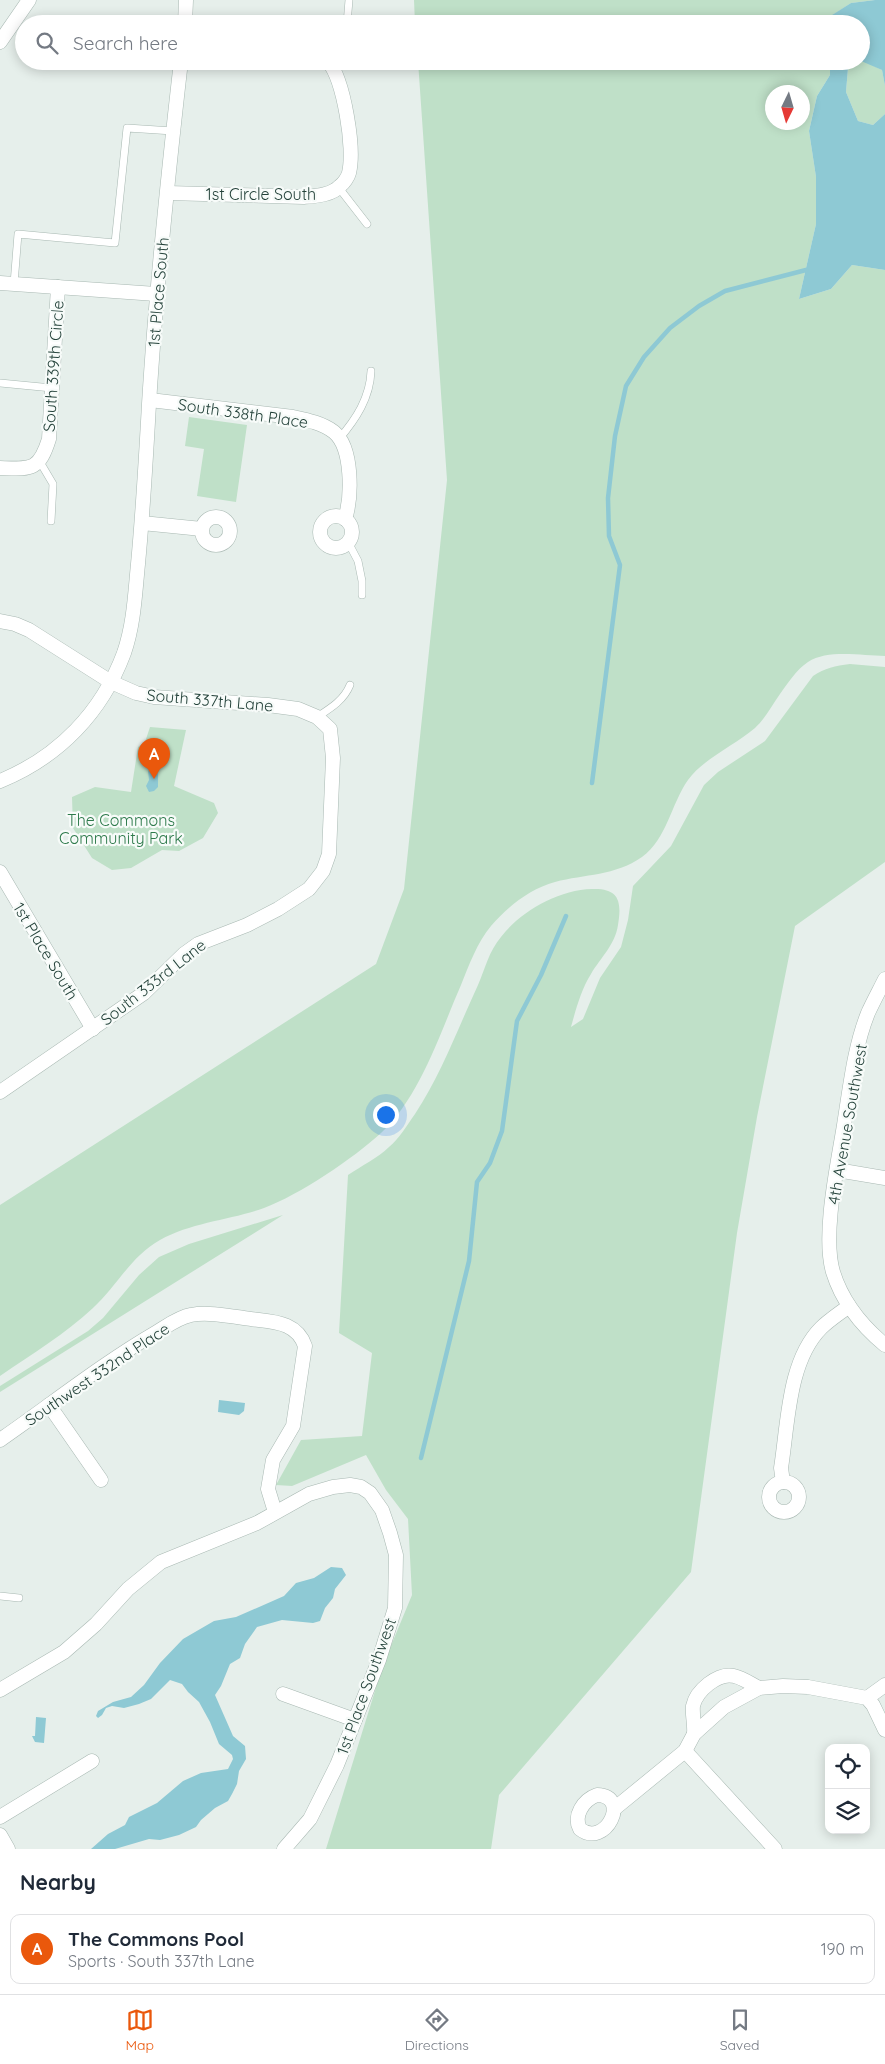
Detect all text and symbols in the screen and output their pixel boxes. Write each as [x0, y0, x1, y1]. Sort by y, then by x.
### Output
search box [15, 15, 870, 70]
icon: search [33, 29, 61, 57]
text: Search here [73, 31, 178, 55]
north arrow [765, 85, 810, 130]
street label: 1st Circle South [206, 184, 316, 204]
street label: 1st Place South [143, 236, 173, 348]
street label: South 339th Circle [38, 300, 68, 432]
street label: South 338th Place [177, 394, 309, 432]
street label: South 337th Lane [146, 685, 274, 715]
pin: A [138, 738, 170, 779]
park label: The Commons Community Park [59, 810, 183, 848]
street label: 1st Place South [9, 899, 83, 1003]
street label: South 333rd Lane [96, 935, 210, 1029]
street label: 4th Avenue Southwest [823, 1042, 871, 1206]
your location [373, 1102, 399, 1128]
street label: Southwest 332nd Place [21, 1318, 173, 1430]
street label: 1st Place Southwest [332, 1615, 400, 1757]
map controls [825, 1744, 870, 1834]
button: locate [825, 1744, 870, 1789]
button: layers [825, 1789, 870, 1834]
text: Nearby [20, 1869, 96, 1895]
text: The Commons Pool [68, 1927, 244, 1951]
text: A [32, 1939, 42, 1959]
text: 190 m [821, 1939, 864, 1959]
text: Sports · South 337th Lane [68, 1951, 255, 1971]
tab: Map [125, 2006, 154, 2054]
tab: Directions [405, 2006, 469, 2054]
tab: Saved [720, 2006, 760, 2054]

